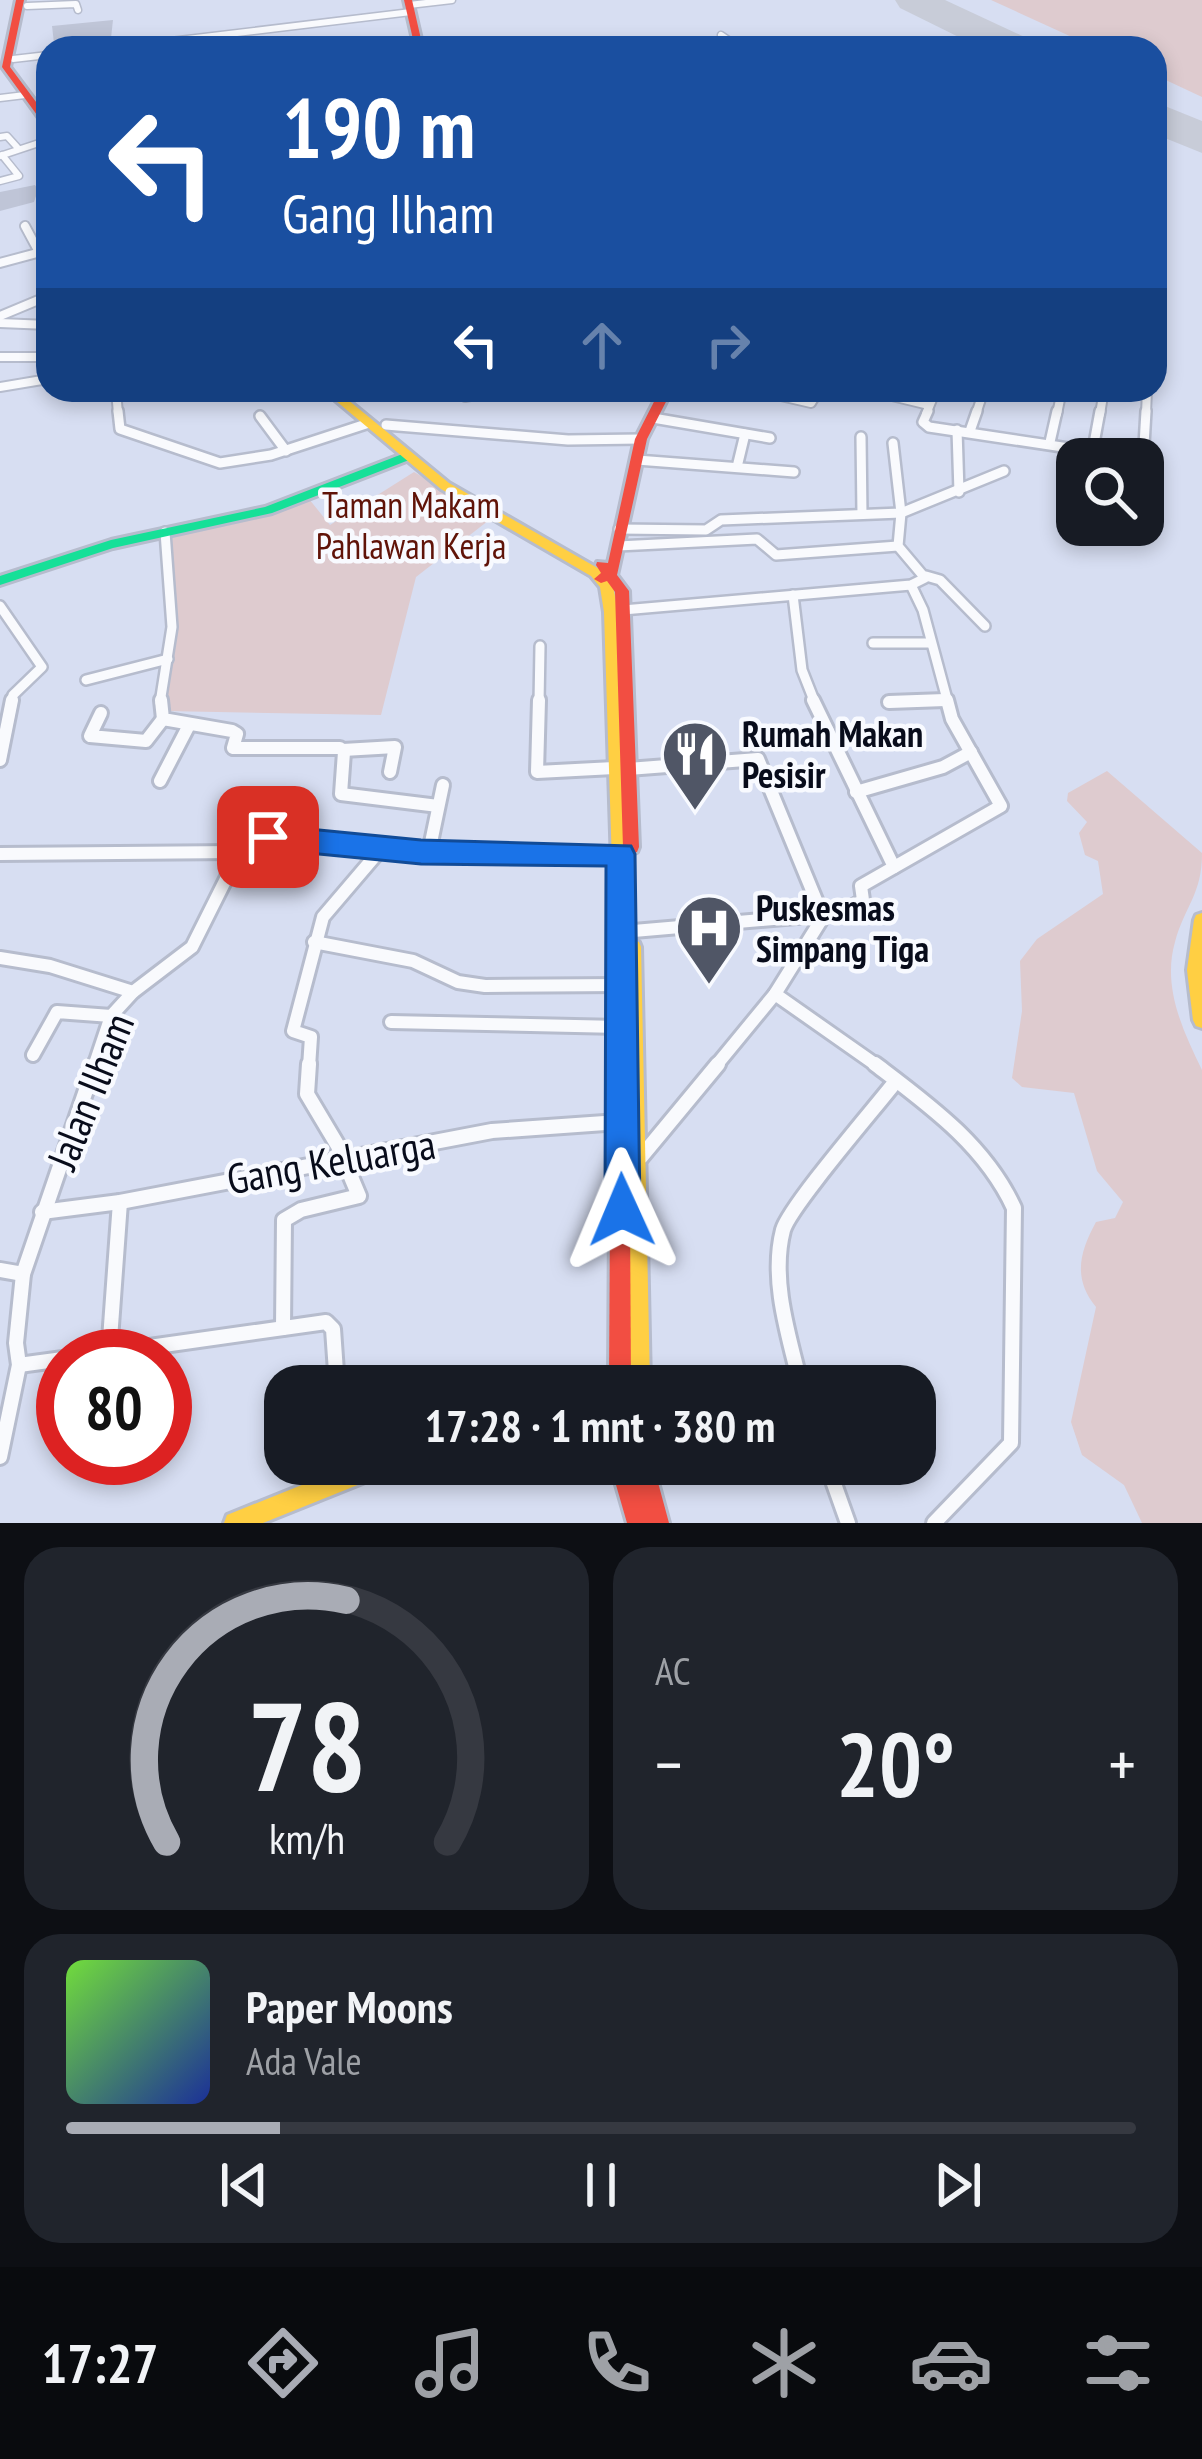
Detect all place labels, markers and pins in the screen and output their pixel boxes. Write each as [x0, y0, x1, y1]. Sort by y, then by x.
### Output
place label: Rumah Makan Pesisir [742, 710, 923, 798]
restaurant icon: Rumah Makan Pesisir [660, 719, 730, 813]
pin [217, 786, 319, 888]
place label: Puskesmas Simpang Tiga [756, 884, 929, 972]
hospital icon: Puskesmas Simpang Tiga [674, 893, 744, 987]

